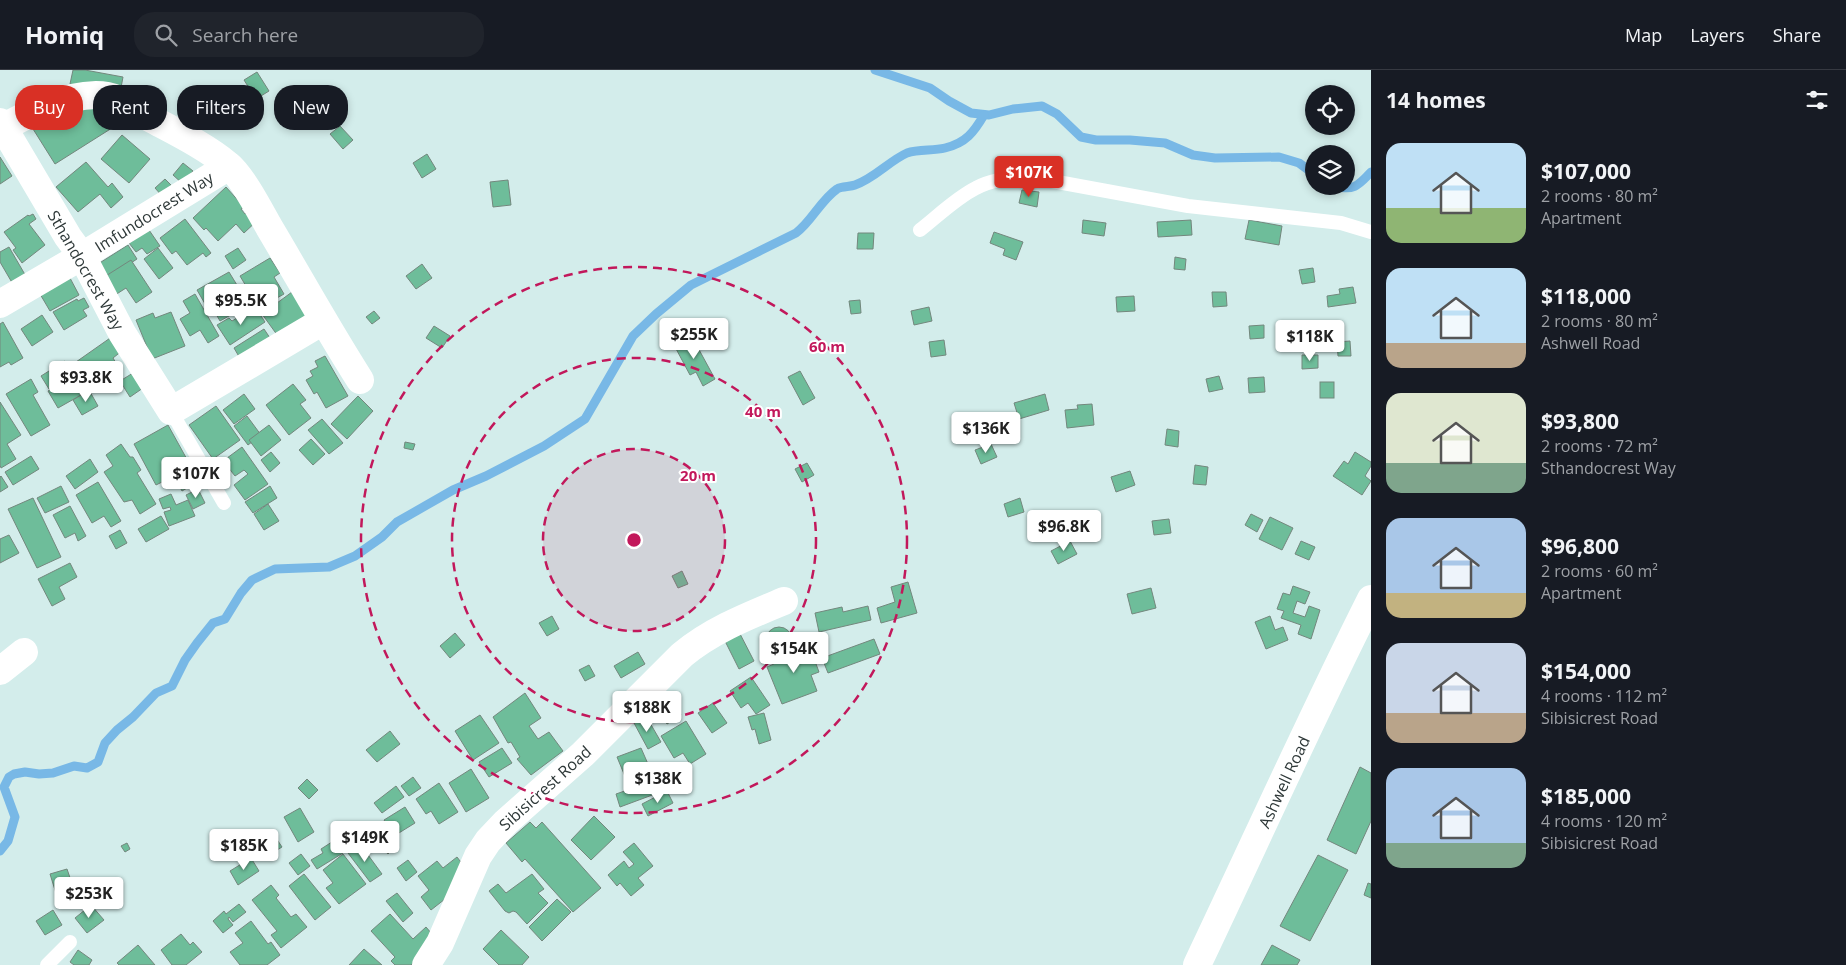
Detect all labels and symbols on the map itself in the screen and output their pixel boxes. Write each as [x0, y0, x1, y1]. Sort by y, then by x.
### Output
pin: $107K [994, 156, 1064, 198]
street label: Imfundocrest Way [90, 166, 218, 257]
street label: Sthandocrest Way [43, 206, 130, 335]
pin: $95.5K [200, 284, 282, 326]
pin: $255K [659, 318, 729, 360]
pin: $118K [1275, 320, 1345, 362]
text: 60 m [809, 336, 845, 356]
pin: $93.8K [45, 360, 127, 403]
text: 40 m [745, 401, 781, 421]
pin: $136K [951, 412, 1021, 454]
pin: $107K [161, 456, 231, 499]
text: 20 m [680, 465, 716, 485]
pin: $96.8K [1023, 510, 1105, 552]
centre of rings [625, 531, 643, 549]
pin: $154K [759, 632, 829, 674]
pin: $188K [612, 690, 682, 733]
street label: Ashwell Road [1253, 732, 1315, 832]
street label: Sibisicrest Road [494, 741, 596, 835]
pin: $138K [623, 762, 693, 804]
pin: $149K [330, 820, 400, 863]
pin: $185K [209, 828, 279, 871]
pin: $253K [54, 876, 124, 919]

